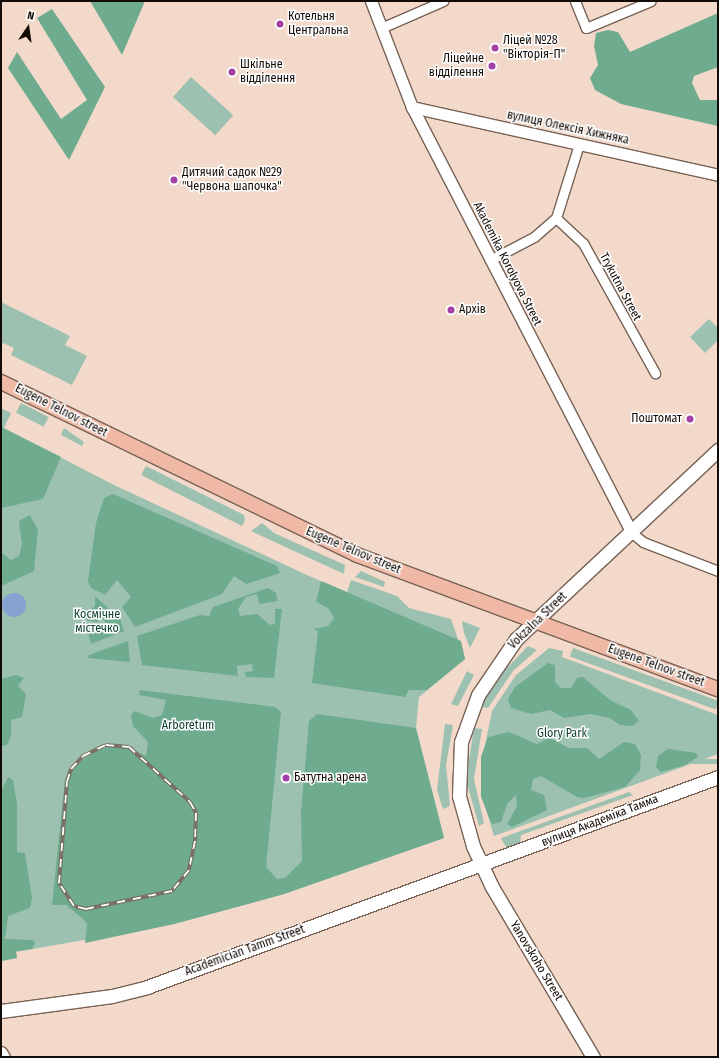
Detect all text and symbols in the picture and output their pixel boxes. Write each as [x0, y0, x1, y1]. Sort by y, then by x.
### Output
north arrow [8, 8, 48, 48]
text: N [26, 9, 35, 23]
place label: Котельня Центральна [288, 10, 349, 38]
marker: Котельня Центральна [275, 19, 285, 29]
place label: Ліцей №28 "Вікторія-П" [503, 34, 565, 62]
marker: Ліцей №28 "Вікторія-П" [490, 43, 500, 53]
place label: Ліцейне відділення [429, 52, 484, 80]
place label: Шкільне відділення [240, 58, 295, 86]
marker: Ліцейне відділення [487, 61, 497, 71]
marker: Шкільне відділення [227, 67, 237, 77]
street label: вулиця Олексія Хижняка [506, 108, 630, 148]
place label: Дитячий садок №29 "Червона шапочка" [182, 166, 282, 194]
marker: Дитячий садок №29 "Червона шапочка" [169, 175, 179, 185]
street label: Akademika Korolyova Street [469, 200, 545, 328]
street label: Trykutna Street [596, 251, 644, 323]
place label: Архів [459, 303, 486, 317]
marker: Архів [446, 305, 456, 315]
street label: Eugene Telnov street [12, 382, 110, 440]
place label: Поштомат [631, 412, 682, 426]
marker: Поштомат [685, 414, 695, 424]
street label: Eugene Telnov street [303, 525, 403, 577]
street label: Vokzalna Street [506, 590, 570, 652]
park label: Космічне містечко [74, 608, 120, 636]
street label: Eugene Telnov street [606, 642, 706, 690]
park label: Arboretum [162, 719, 214, 733]
park label: Glory Park [537, 727, 587, 741]
place label: Батутна арена [294, 771, 367, 785]
marker: Батутна арена [281, 773, 291, 783]
street label: вулиця Академіка Тамма [539, 792, 661, 850]
street label: Yanovskoho Street [506, 918, 566, 1004]
street label: Academician Tamm Street [183, 923, 307, 979]

